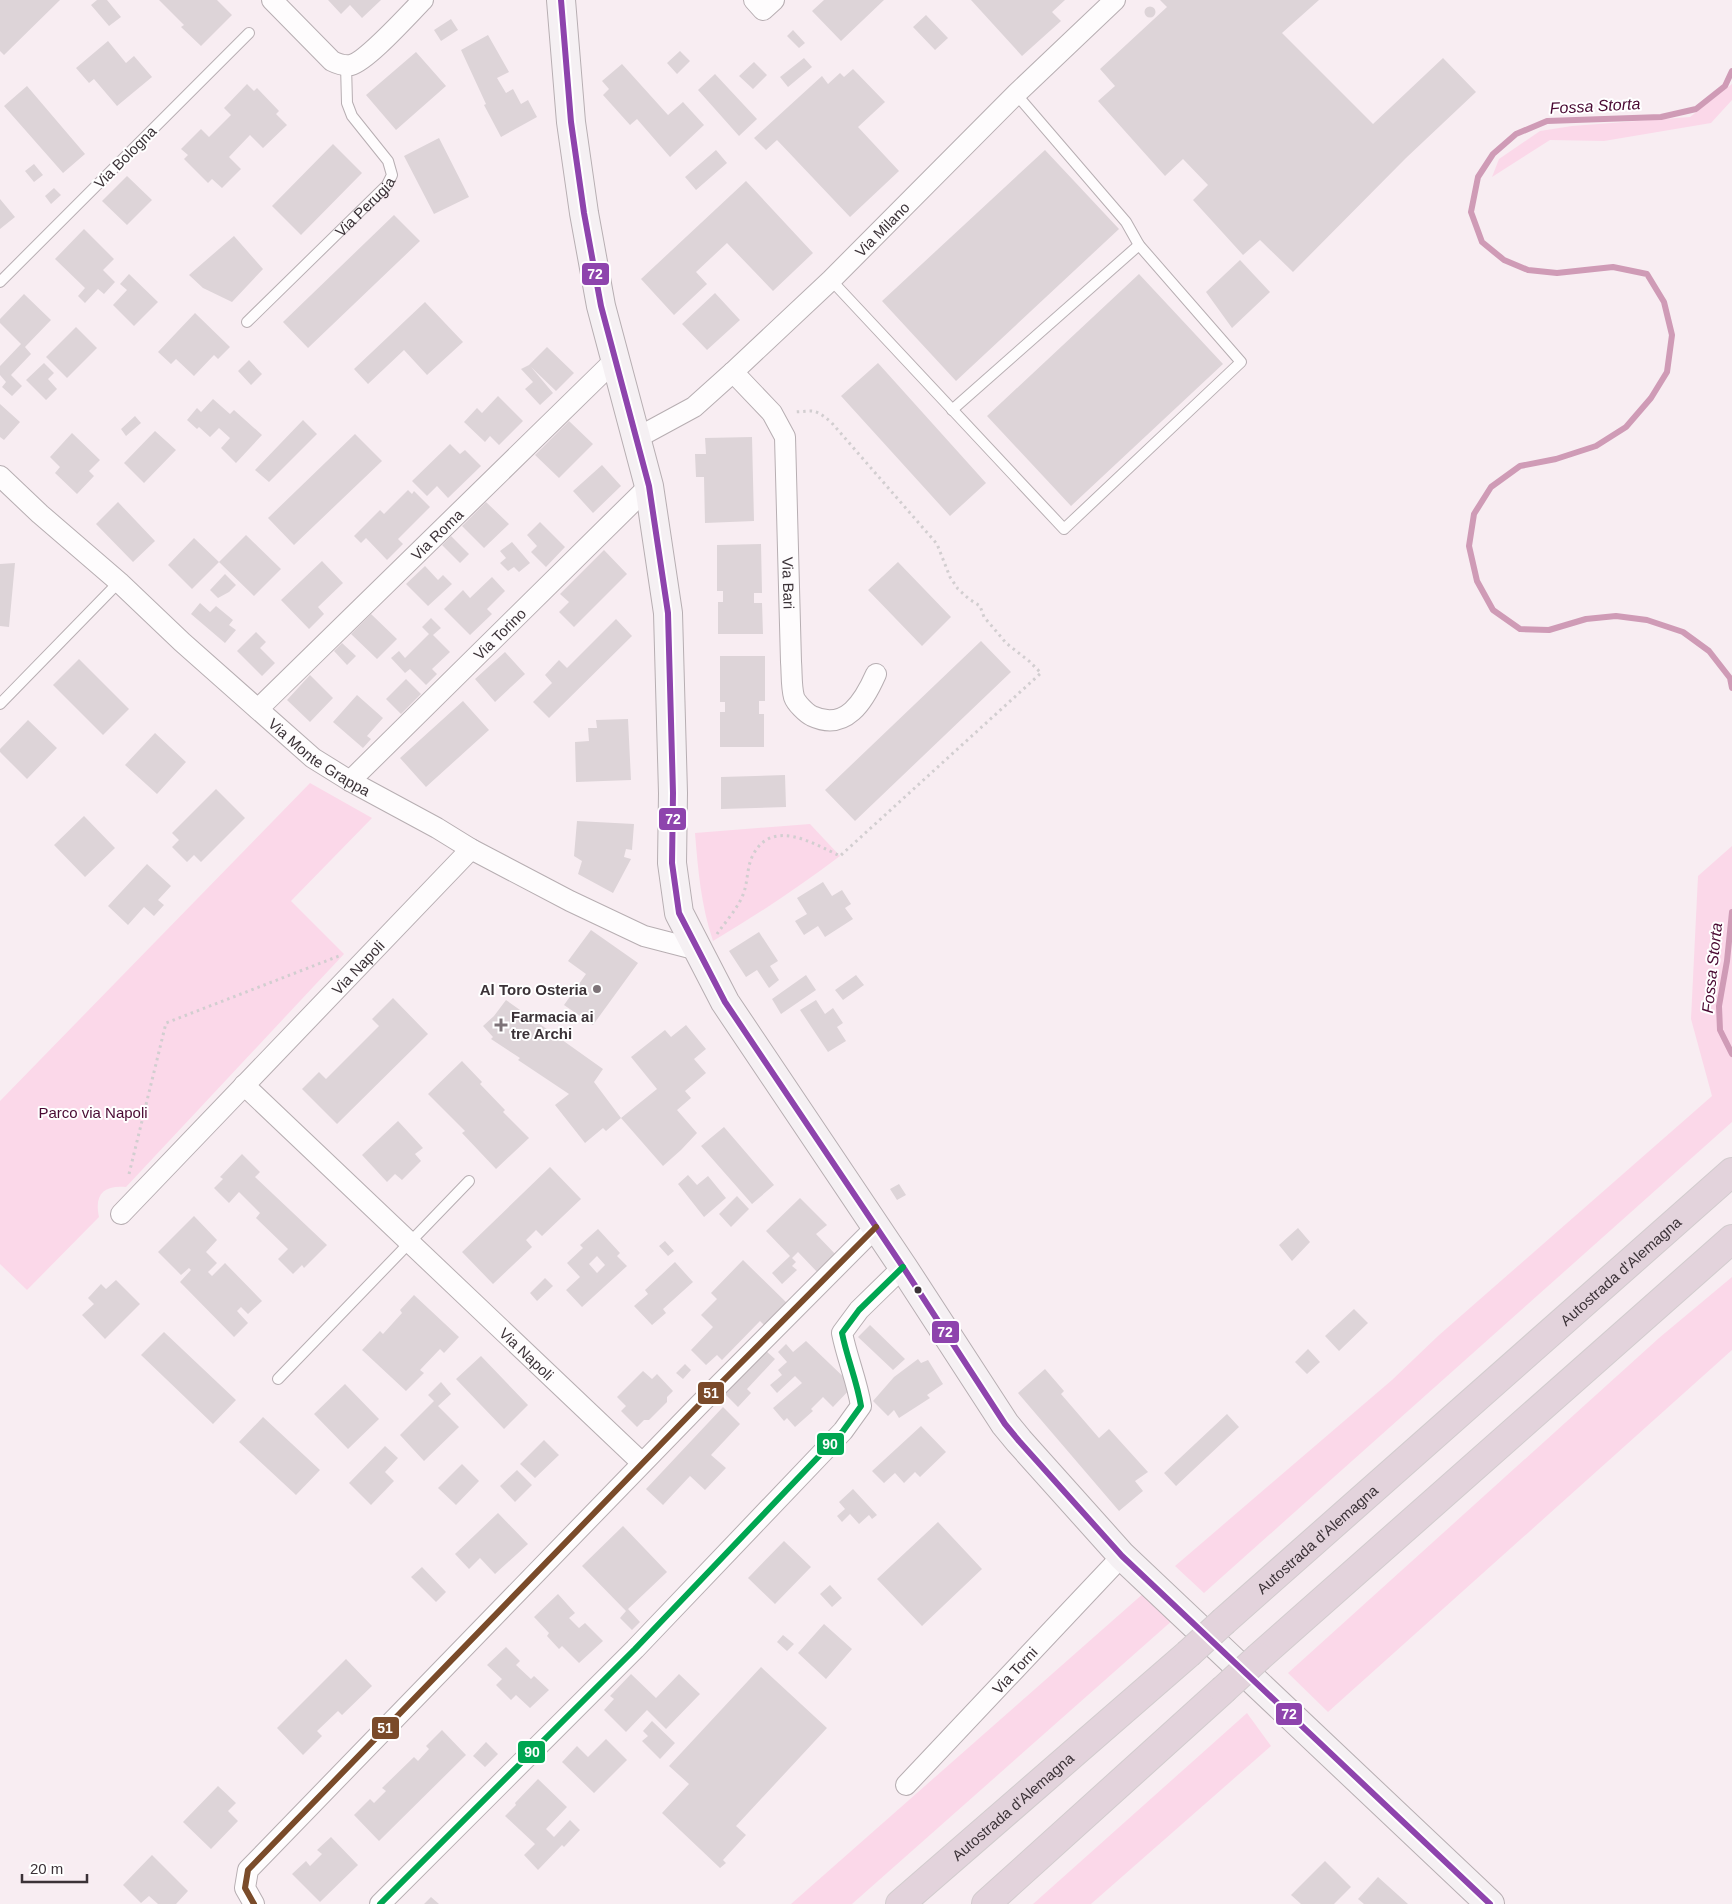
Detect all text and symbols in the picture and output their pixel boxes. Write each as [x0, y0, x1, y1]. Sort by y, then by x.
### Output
water label: Fossa Storta [1549, 95, 1641, 117]
street label: Via Bologna [90, 122, 160, 192]
street label: Via Perugia [331, 174, 398, 240]
street label: Via Milano [851, 198, 912, 260]
line badge: 72 [581, 262, 610, 286]
text: 72 [587, 266, 603, 282]
street label: Via Roma [407, 505, 467, 563]
street label: Via Bari [780, 557, 798, 609]
street label: Via Torino [470, 604, 529, 663]
street label: Via Monte Grappa [265, 714, 374, 799]
line badge: 72 [658, 807, 687, 831]
text: 72 [665, 811, 681, 827]
water label: Fossa Storta [1699, 922, 1725, 1014]
street label: Via Napoli [328, 937, 387, 998]
place label: Al Toro Osteria [480, 981, 588, 998]
marker: Al Toro Osteria [591, 983, 603, 995]
place label: Farmacia ai tre Archi [511, 1008, 594, 1042]
marker: Farmacia ai tre Archi [495, 1019, 507, 1031]
park label: Parco via Napoli [38, 1104, 148, 1121]
street label: Autostrada d'Alemagna [1556, 1212, 1685, 1329]
unlabelled marker [913, 1285, 923, 1295]
line badge: 72 [931, 1320, 960, 1344]
street label: Via Napoli [496, 1324, 557, 1383]
text: 72 [937, 1324, 953, 1340]
line badge: 51 [697, 1381, 725, 1405]
text: 51 [703, 1385, 719, 1401]
line badge: 90 [816, 1432, 845, 1456]
text: 90 [822, 1436, 838, 1452]
street label: Autostrada d'Alemagna [1253, 1481, 1381, 1597]
street label: Via Torni [988, 1643, 1040, 1697]
line badge: 72 [1275, 1702, 1303, 1726]
text: 72 [1281, 1706, 1297, 1722]
line badge: 51 [371, 1716, 400, 1740]
text: 51 [377, 1720, 393, 1736]
line badge: 90 [517, 1740, 546, 1764]
text: 90 [524, 1744, 540, 1760]
street label: Autostrada d'Alemagna [948, 1748, 1077, 1864]
scale bar [22, 1852, 88, 1884]
text: 20 m [30, 1860, 63, 1877]

